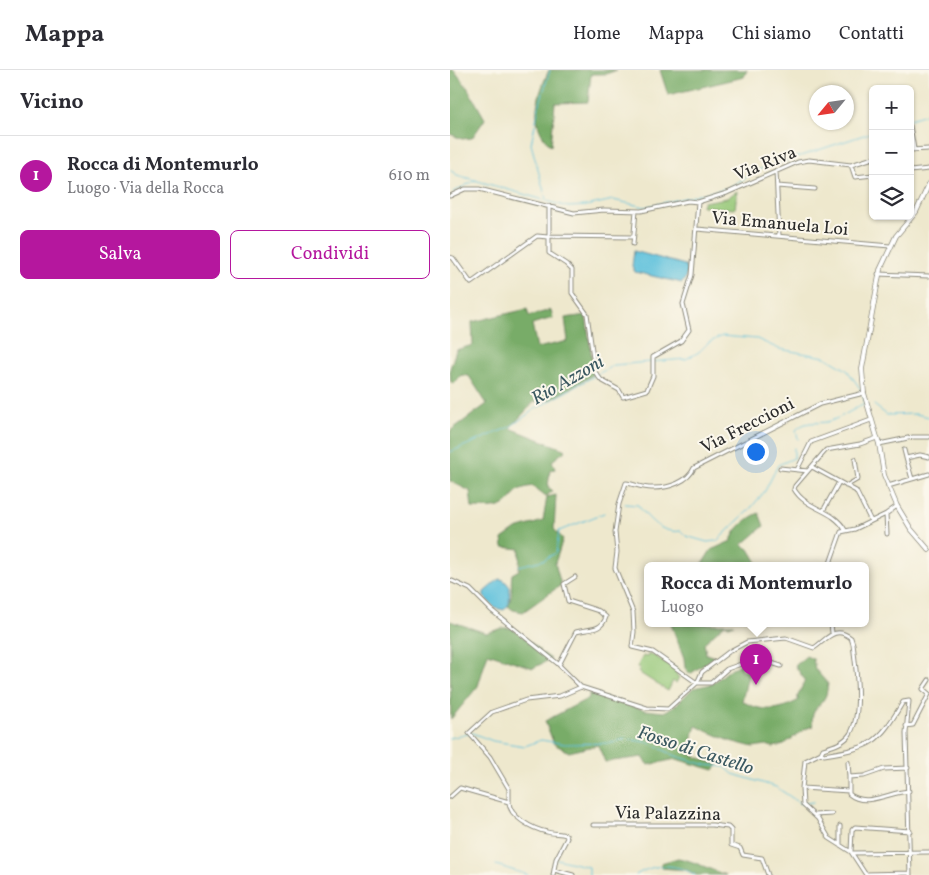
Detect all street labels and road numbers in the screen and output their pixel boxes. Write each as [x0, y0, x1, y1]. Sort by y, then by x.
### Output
street label: Via Riva [730, 140, 801, 188]
street label: Via Emanuela Loi [710, 206, 849, 243]
street label: Via Freccioni [696, 392, 799, 461]
street label: Via Palazzina [615, 801, 721, 828]

